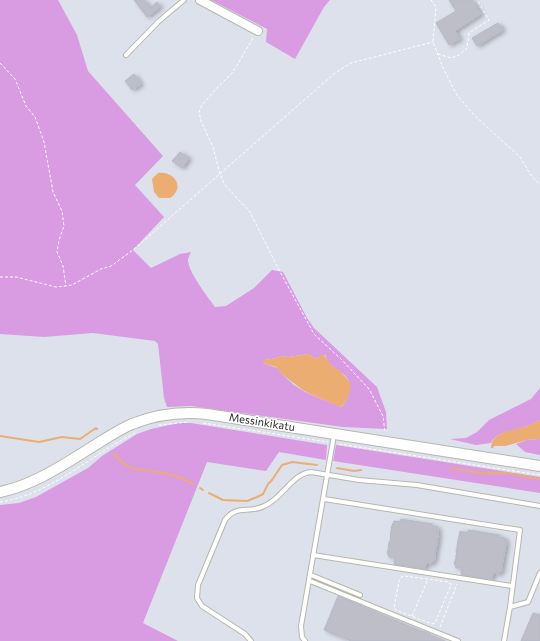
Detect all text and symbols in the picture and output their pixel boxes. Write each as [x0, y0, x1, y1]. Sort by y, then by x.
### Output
street label: Messinkikatu [228, 410, 296, 433]

